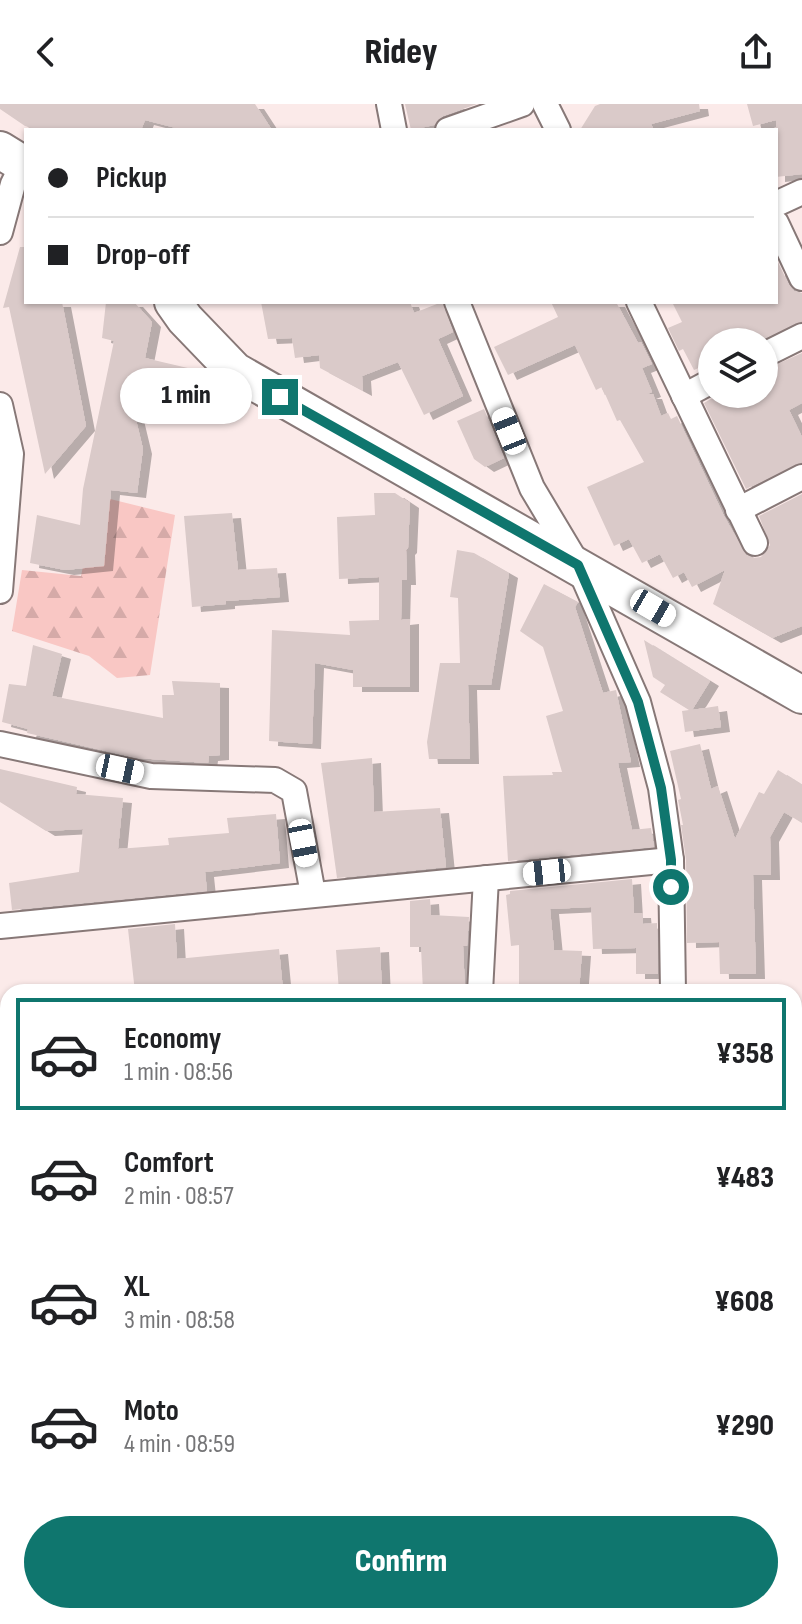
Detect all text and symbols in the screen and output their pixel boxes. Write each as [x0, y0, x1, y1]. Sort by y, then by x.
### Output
icon: back [24, 30, 68, 74]
icon: share [734, 30, 778, 74]
text: Ridey [365, 31, 437, 74]
text: Pickup [96, 160, 167, 196]
text: Drop-off [96, 237, 190, 273]
map controls [698, 328, 778, 408]
button: layers [698, 328, 778, 408]
callout: 1 min [120, 369, 252, 425]
route end [262, 379, 298, 415]
text: 1 min [161, 380, 211, 411]
car [489, 404, 529, 458]
car [626, 586, 680, 630]
car [94, 752, 146, 786]
car [287, 817, 319, 869]
car [522, 858, 572, 886]
route start [653, 869, 689, 905]
icon: car [28, 1018, 100, 1090]
text: Economy [124, 1021, 221, 1057]
text: ¥358 [716, 1036, 774, 1072]
text: 1 min · 08:56 [124, 1057, 233, 1088]
icon: car [28, 1142, 100, 1214]
text: Comfort [124, 1145, 214, 1181]
text: ¥483 [716, 1160, 774, 1196]
text: 2 min · 08:57 [124, 1181, 234, 1212]
icon: car [28, 1266, 100, 1338]
text: XL [124, 1269, 150, 1305]
text: ¥608 [715, 1284, 774, 1320]
text: 3 min · 08:58 [124, 1305, 235, 1336]
icon: car [28, 1390, 100, 1462]
text: Moto [124, 1393, 179, 1429]
text: ¥290 [716, 1408, 774, 1444]
text: 4 min · 08:59 [124, 1429, 235, 1460]
button: Confirm [24, 1516, 778, 1608]

